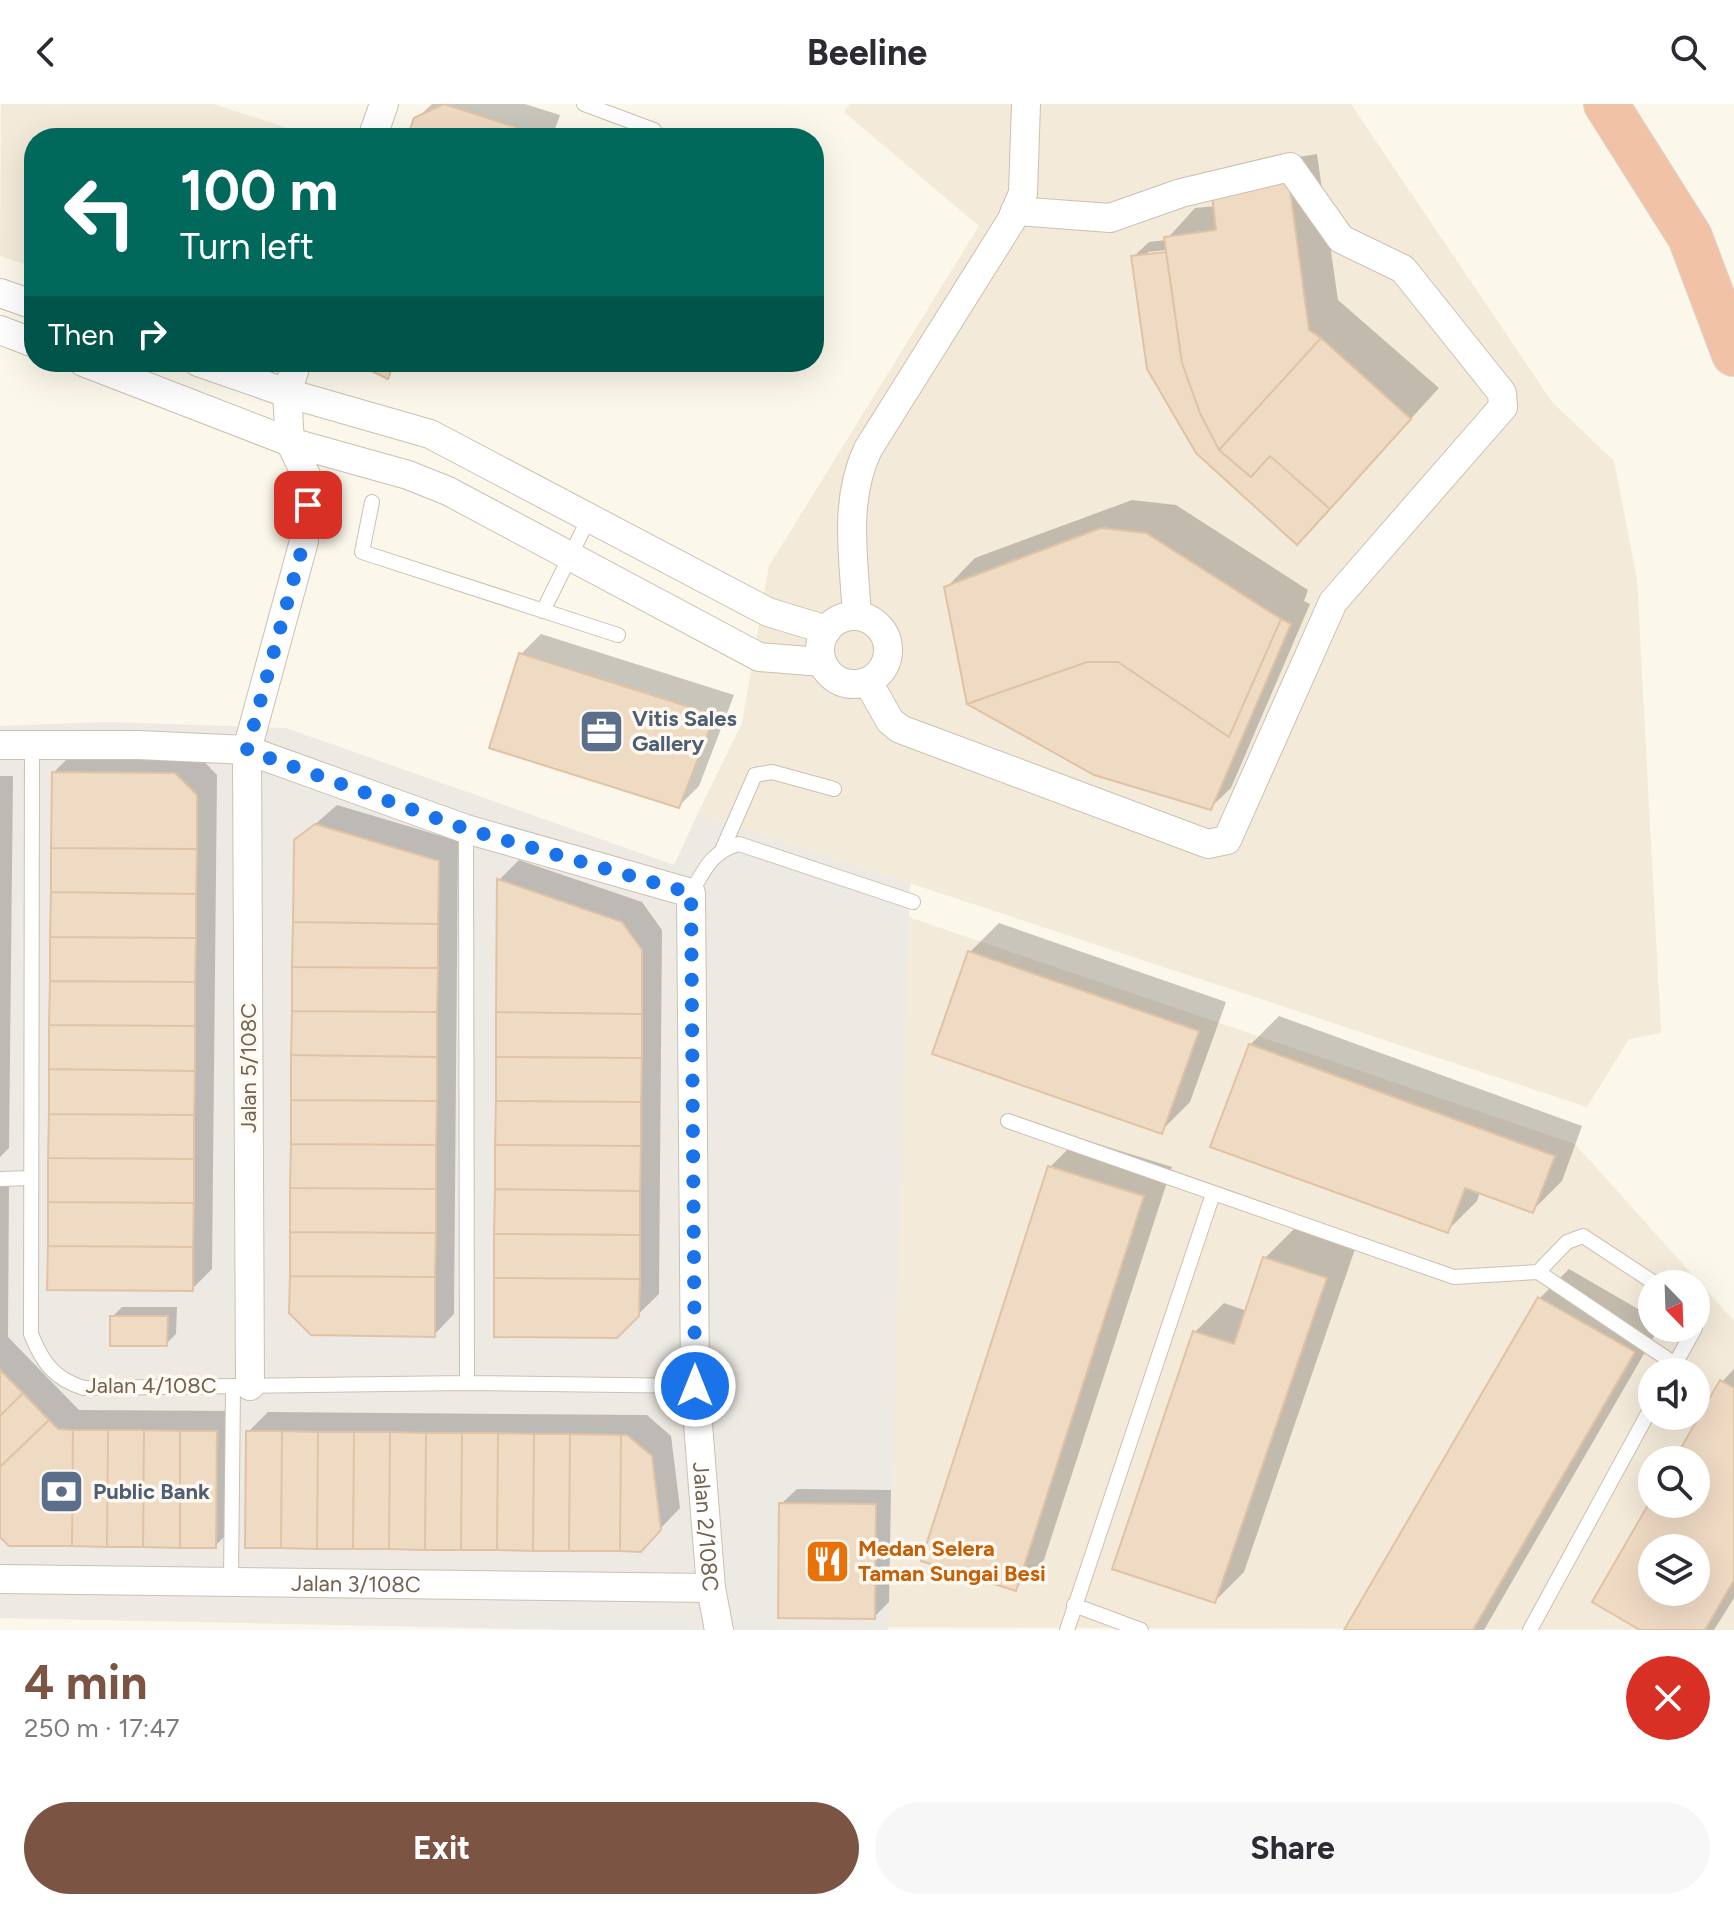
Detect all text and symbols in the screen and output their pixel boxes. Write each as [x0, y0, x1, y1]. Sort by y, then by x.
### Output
icon: back [24, 30, 68, 74]
icon: search [1666, 30, 1710, 74]
text: Beeline [807, 31, 927, 74]
text: 100 m [180, 157, 338, 224]
icon: left [48, 160, 152, 264]
text: Turn left [180, 225, 314, 268]
icon: right [130, 312, 174, 356]
text: Then [48, 316, 114, 353]
pin [274, 471, 342, 539]
icon: arrive [286, 483, 330, 527]
place label: Vitis Sales Gallery [632, 705, 737, 757]
office icon: Vitis Sales Gallery [577, 707, 625, 755]
street label: Jalan 5/108C [235, 1003, 262, 1133]
north arrow [1638, 1270, 1710, 1342]
map controls [1638, 1270, 1710, 1606]
position arrow [653, 1344, 737, 1428]
button: sound [1638, 1358, 1710, 1430]
street label: Jalan 4/108C [85, 1372, 217, 1399]
button: search [1638, 1446, 1710, 1518]
street label: Jalan 2/108C [688, 1461, 725, 1593]
bank icon: Public Bank [38, 1467, 86, 1515]
place label: Public Bank [93, 1478, 210, 1505]
button: layers [1638, 1534, 1710, 1606]
place label: Medan Selera Taman Sungai Besi [858, 1535, 1046, 1587]
restaurant icon: Medan Selera Taman Sungai Besi [803, 1537, 851, 1585]
street label: Jalan 3/108C [291, 1569, 421, 1598]
text: 4 min [24, 1653, 148, 1711]
button: close [1626, 1656, 1710, 1740]
text: 250 m · 17:47 [24, 1712, 180, 1744]
button: Exit [24, 1802, 859, 1894]
button: Share [875, 1802, 1710, 1894]

